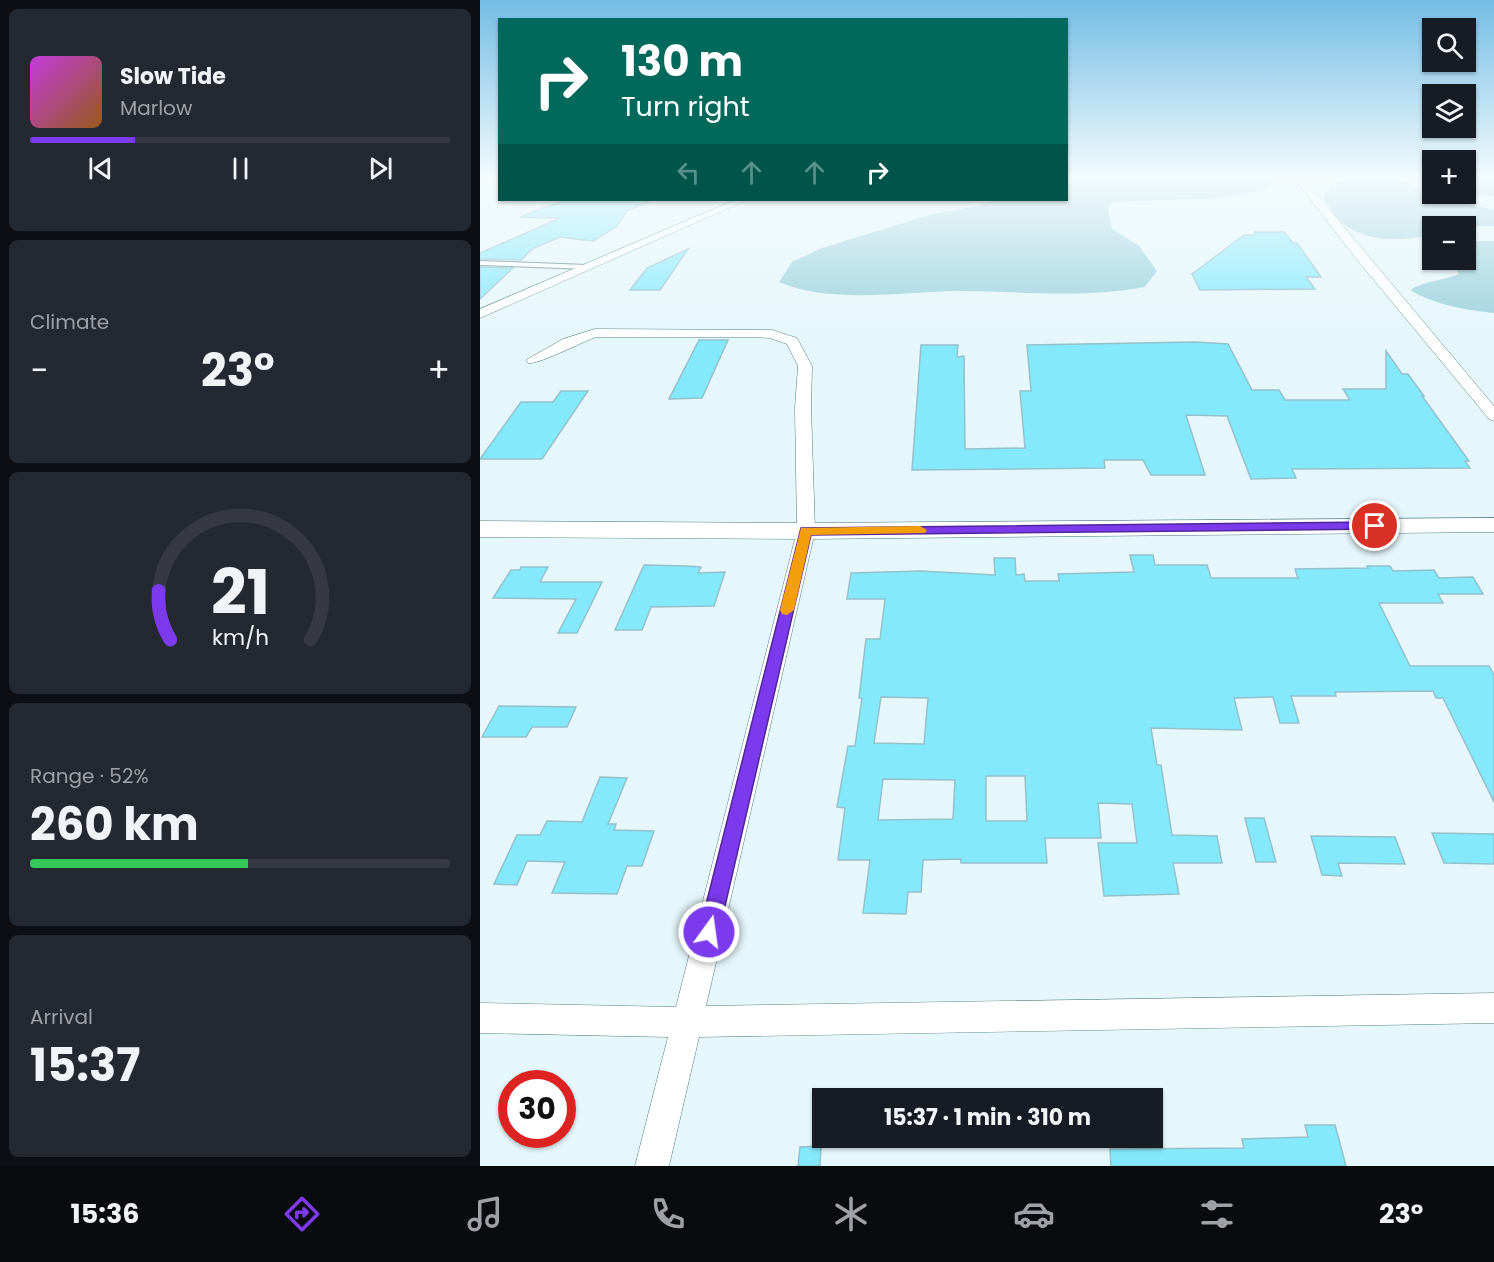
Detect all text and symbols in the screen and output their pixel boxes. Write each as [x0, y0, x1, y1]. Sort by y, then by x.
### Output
map controls [1422, 18, 1476, 270]
button: search [1422, 18, 1476, 72]
text: 130 m [621, 32, 743, 91]
icon: right [522, 42, 600, 120]
text: Slow Tide [120, 61, 226, 92]
button: layers [1422, 84, 1476, 138]
text: Turn right [621, 88, 750, 125]
text: Marlow [120, 94, 192, 122]
button: + [1422, 150, 1476, 204]
icon: previous [84, 152, 117, 185]
icon: pause [224, 152, 257, 185]
icon: next [364, 152, 397, 185]
icon: left [672, 156, 705, 189]
icon: ahead [735, 156, 768, 189]
icon: ahead [798, 156, 831, 189]
icon: right [861, 156, 894, 189]
button: − [1422, 216, 1476, 270]
text: Climate [30, 308, 109, 336]
text: 23° [201, 339, 275, 402]
text: − [30, 347, 48, 394]
text: + [427, 347, 450, 394]
pin [1349, 500, 1400, 551]
icon: arrive [1358, 509, 1391, 542]
text: 21 [210, 548, 270, 636]
text: km/h [211, 622, 269, 653]
text: Range · 52% [30, 762, 149, 790]
text: 260 km [30, 793, 199, 856]
position arrow [677, 900, 741, 964]
text: Arrival [30, 1003, 93, 1031]
text: 15:37 [30, 1034, 140, 1097]
speed limit sign: 30 [498, 1070, 576, 1148]
text: 15:37 · 1 min · 310 m [884, 1102, 1091, 1133]
icon: directions [281, 1193, 323, 1235]
icon: music [464, 1193, 506, 1235]
icon: phone [647, 1193, 689, 1235]
icon: climate [830, 1193, 872, 1235]
icon: car [1013, 1193, 1055, 1235]
icon: filters [1196, 1193, 1238, 1235]
text: 15:36 [71, 1195, 139, 1232]
text: 23° [1379, 1195, 1423, 1232]

